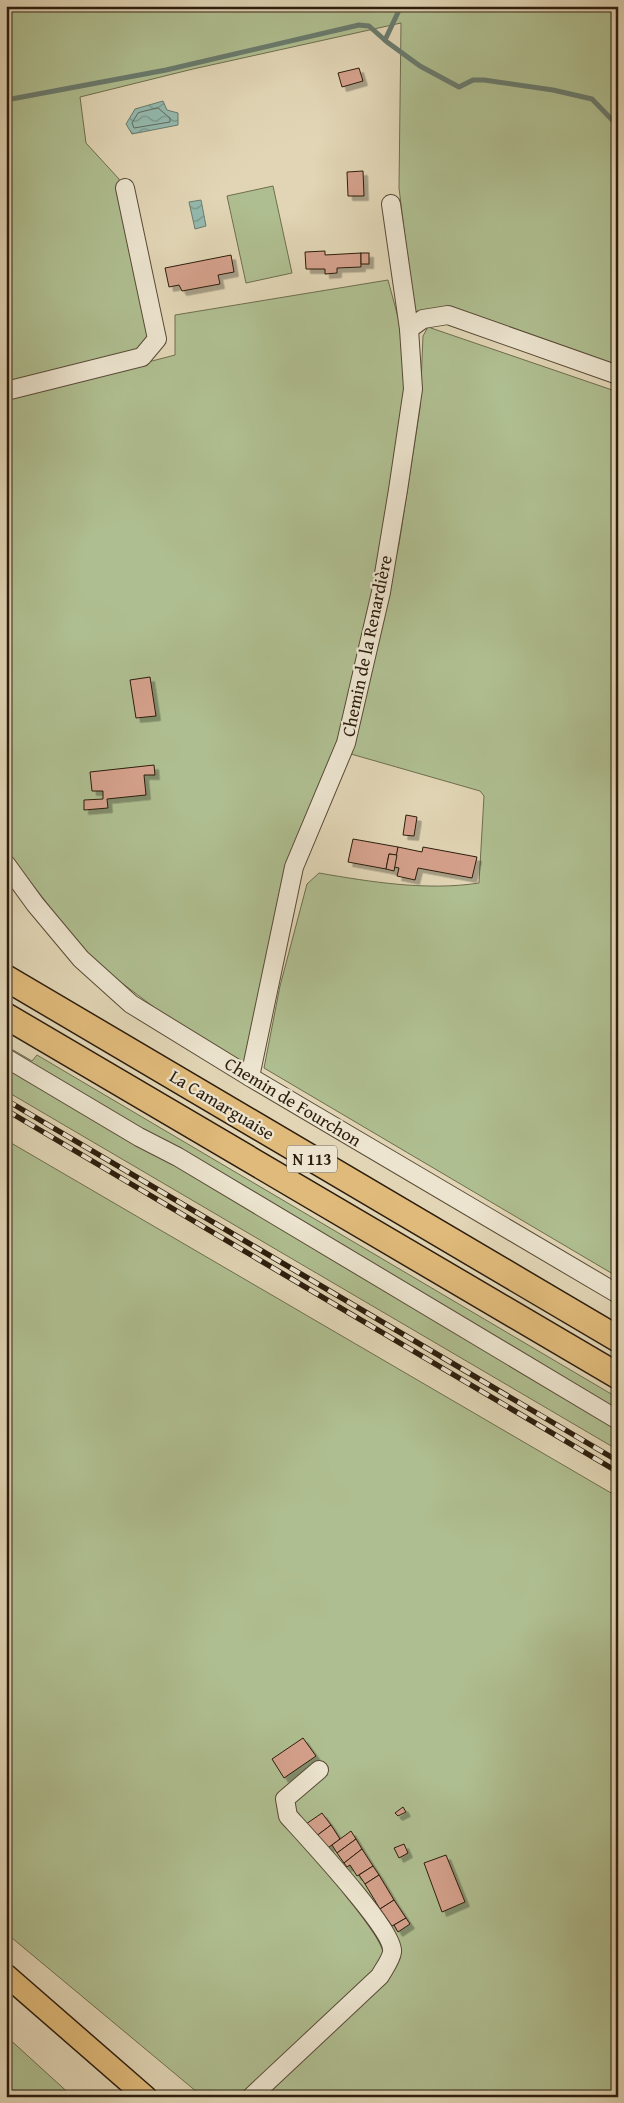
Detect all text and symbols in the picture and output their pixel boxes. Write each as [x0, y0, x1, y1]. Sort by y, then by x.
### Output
street label: Chemin de la Renardière [334, 553, 399, 739]
street label: Chemin de Fourchon [220, 1050, 367, 1153]
street label: La Camarguaise [165, 1063, 280, 1147]
road number: N 113 [287, 1146, 337, 1172]

